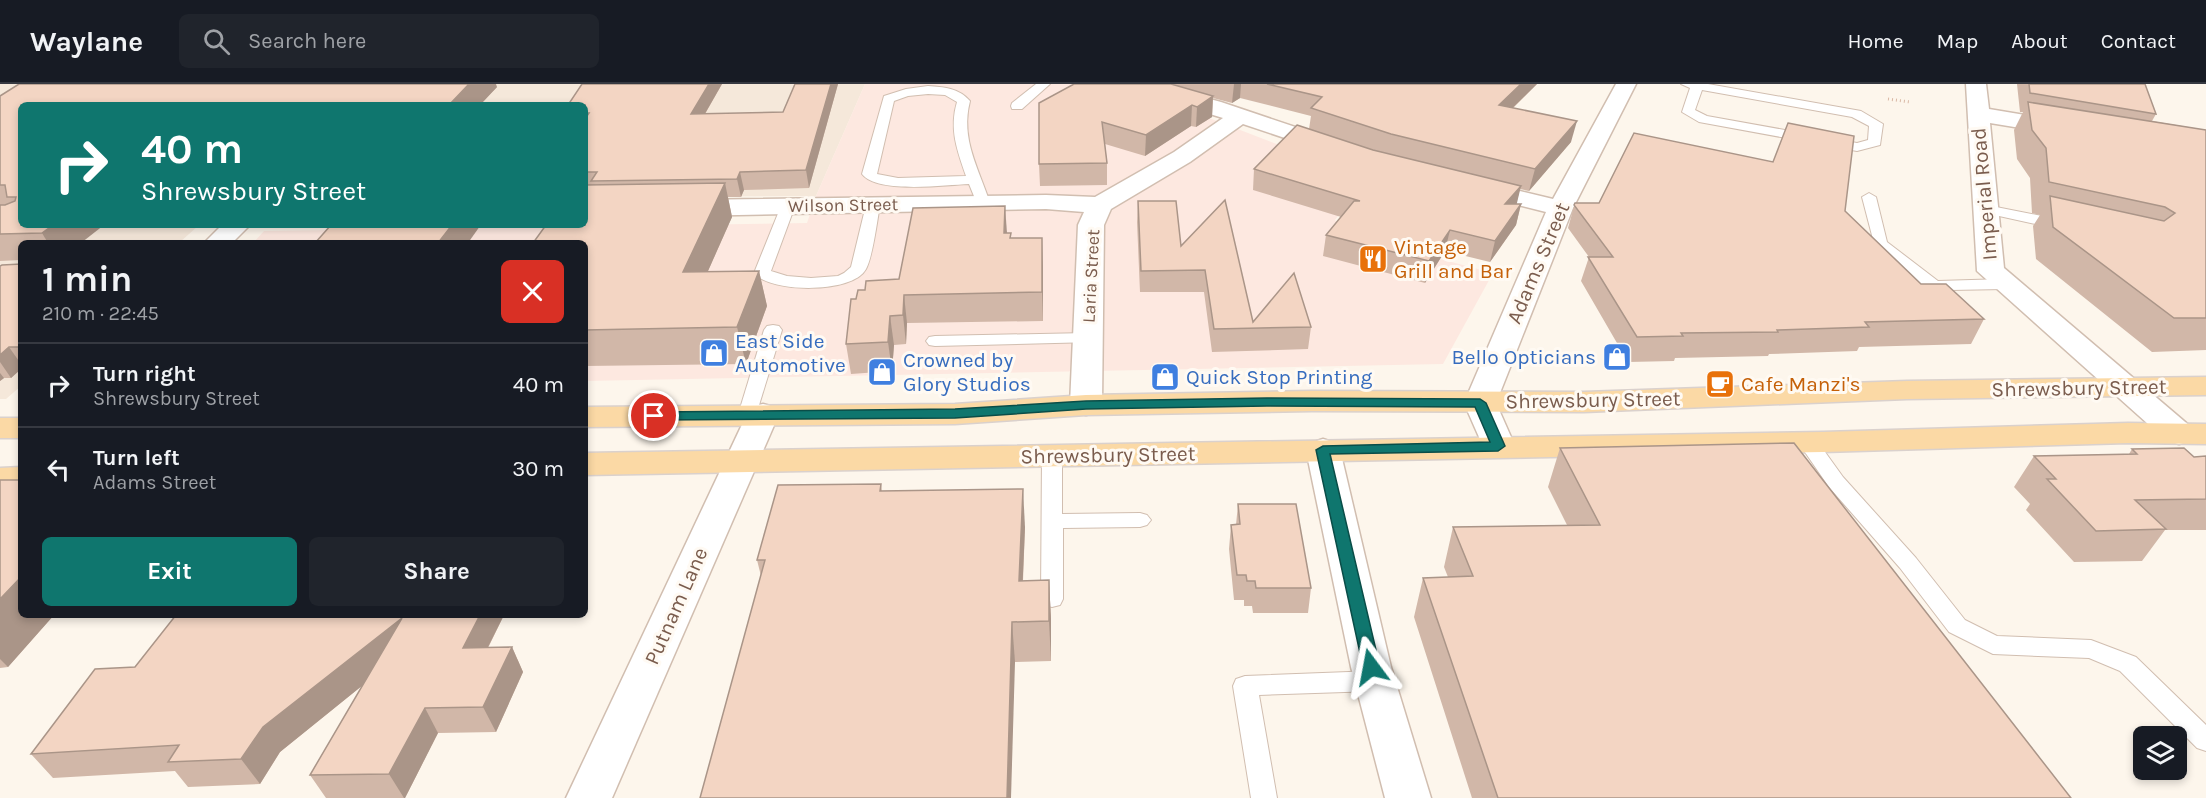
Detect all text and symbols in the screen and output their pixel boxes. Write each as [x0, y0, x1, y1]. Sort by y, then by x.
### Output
search box [179, 14, 599, 68]
text: Waylane [30, 25, 143, 58]
icon: search [200, 25, 233, 58]
text: Search here [248, 28, 366, 54]
text: Home [1848, 29, 1904, 53]
text: Map [1937, 29, 1978, 53]
text: About [2011, 29, 2068, 53]
text: Contact [2101, 29, 2176, 53]
text: 40 m [141, 124, 243, 174]
icon: right [42, 126, 120, 204]
street label: Imperial Road [1966, 127, 2002, 261]
text: Shrewsbury Street [141, 175, 366, 207]
street label: Wilson Street [788, 193, 899, 217]
street label: Adams Street [1502, 199, 1574, 327]
street label: Laria Street [1078, 228, 1104, 323]
place label: Vintage Grill and Bar [1394, 235, 1512, 283]
restaurant icon: Vintage Grill and Bar [1357, 243, 1389, 275]
text: 1 min [42, 258, 132, 300]
button: close [501, 260, 564, 323]
text: 210 m · 22:45 [42, 302, 159, 325]
place label: East Side Automotive [735, 329, 846, 377]
shop icon: East Side Automotive [698, 337, 730, 369]
shop icon: Bello Opticians [1601, 341, 1633, 373]
place label: Bello Opticians [1452, 345, 1596, 369]
place label: Crowned by Glory Studios [903, 348, 1031, 396]
shop icon: Crowned by Glory Studios [866, 356, 898, 388]
text: Turn right [93, 361, 196, 387]
shop icon: Quick Stop Printing [1149, 361, 1181, 393]
place label: Quick Stop Printing [1186, 365, 1373, 389]
cafe icon: Cafe Manzi's [1704, 368, 1736, 400]
icon: right [42, 369, 75, 402]
text: 40 m [513, 372, 564, 398]
place label: Cafe Manzi's [1741, 372, 1861, 396]
street label: Shrewsbury Street [1991, 374, 2167, 402]
street label: Shrewsbury Street [1505, 386, 1681, 414]
text: Shrewsbury Street [93, 387, 260, 410]
pin [628, 390, 679, 441]
icon: arrive [637, 399, 670, 432]
street label: Shrewsbury Street [1020, 441, 1196, 469]
text: Turn left [93, 445, 180, 471]
icon: left [42, 453, 75, 486]
text: 30 m [512, 456, 564, 482]
text: Adams Street [93, 471, 216, 494]
button: Exit [42, 537, 297, 606]
button: Share [309, 537, 564, 606]
street label: Putnam Lane [639, 544, 713, 668]
position arrow [1339, 635, 1403, 699]
map controls [2133, 726, 2187, 780]
button: layers [2133, 726, 2187, 780]

